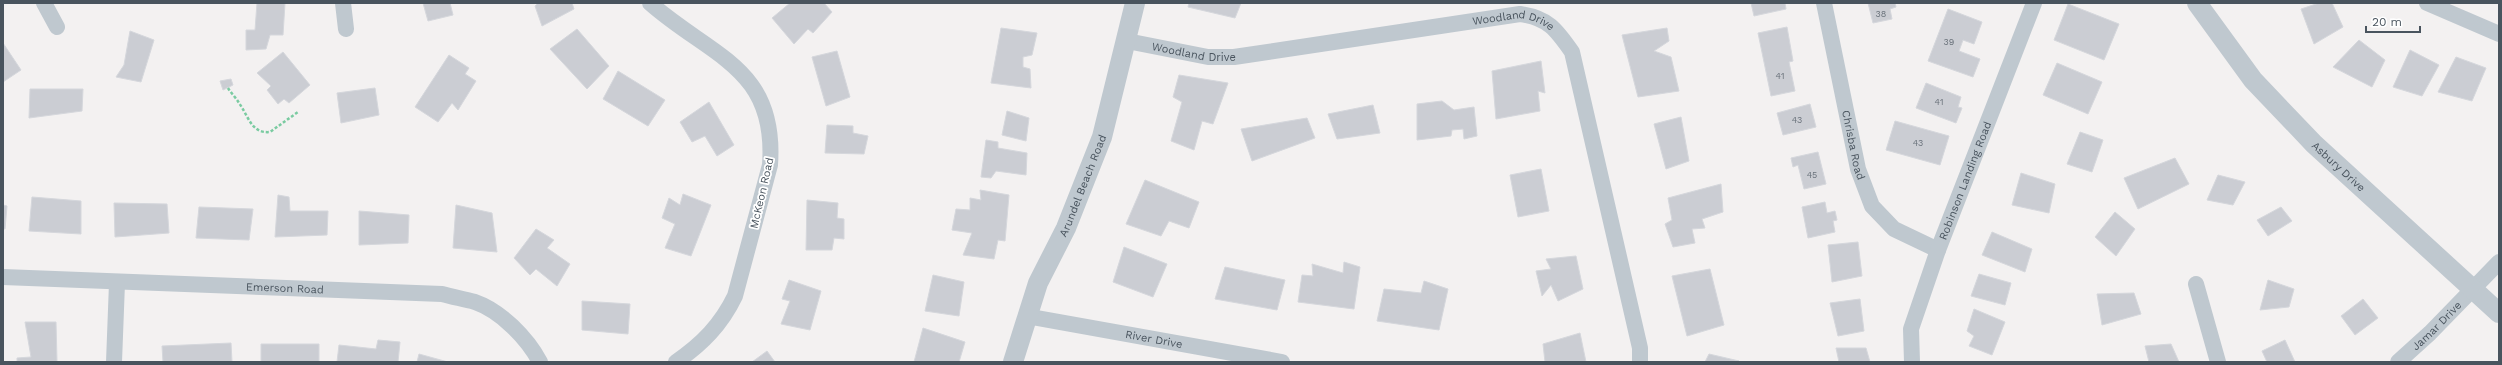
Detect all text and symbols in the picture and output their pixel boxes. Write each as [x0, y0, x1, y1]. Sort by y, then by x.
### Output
street label: Woodland Drive [1471, 7, 1557, 33]
scale bar [2366, 8, 2420, 34]
house number: 38 [1876, 9, 1886, 19]
text: 20 m [2372, 15, 2402, 29]
house number: 39 [1944, 37, 1954, 47]
street label: Woodland Drive [1151, 40, 1236, 64]
house number: 41 [1776, 71, 1784, 81]
house number: 41 [1935, 97, 1943, 107]
street label: Chrisba Road [1840, 109, 1868, 182]
house number: 43 [1792, 115, 1802, 125]
street label: Robinson Landing Road [1936, 119, 1994, 242]
street label: Arundel Beach Road [1056, 133, 1109, 239]
house number: 43 [1913, 138, 1923, 148]
street label: Asbury Drive [2309, 139, 2368, 194]
street label: McKeon Road [748, 156, 776, 230]
house number: 45 [1807, 170, 1817, 180]
street label: Emerson Road [246, 280, 324, 296]
street label: Jamar Drive [2409, 298, 2464, 353]
street label: River Drive [1124, 327, 1184, 350]

